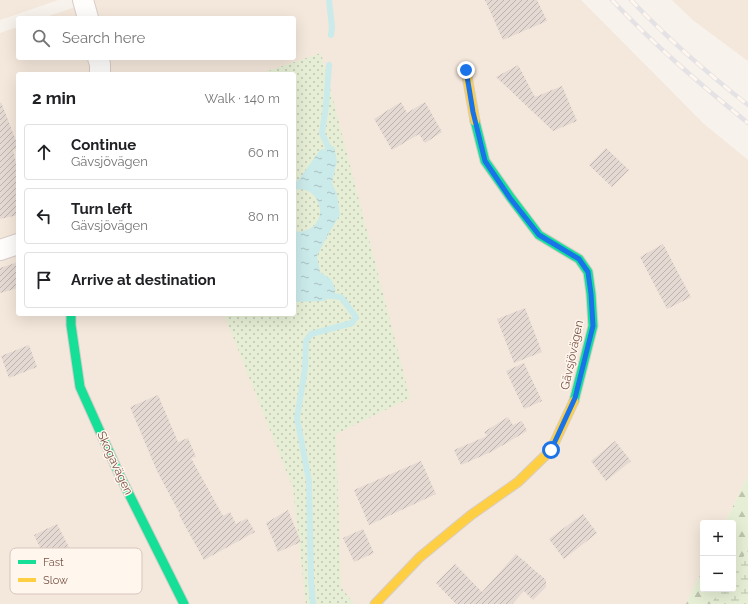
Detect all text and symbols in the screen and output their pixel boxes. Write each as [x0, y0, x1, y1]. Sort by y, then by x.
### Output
search box [16, 16, 296, 60]
icon: search [30, 27, 52, 49]
text: Search here [62, 29, 145, 47]
route end [457, 61, 475, 79]
text: 2 min [32, 88, 76, 108]
text: Walk · 140 m [205, 91, 280, 106]
text: Continue [71, 136, 136, 154]
icon: ahead [33, 141, 55, 163]
text: 60 m [248, 145, 279, 160]
text: Gävsjövägen [71, 154, 148, 169]
text: Turn left [71, 200, 132, 218]
icon: left [33, 205, 55, 227]
text: 80 m [248, 209, 279, 224]
text: Gävsjövägen [71, 218, 148, 233]
icon: arrive [33, 269, 55, 291]
text: Arrive at destination [71, 271, 216, 289]
street label: Gävsjövägen [558, 319, 586, 391]
street label: Skogavägen [94, 429, 136, 497]
route start [542, 441, 560, 459]
map controls [700, 520, 736, 592]
button: + [700, 520, 736, 556]
legend [10, 548, 142, 594]
text: Fast [43, 556, 64, 569]
button: − [700, 556, 736, 592]
text: Slow [43, 574, 68, 587]

